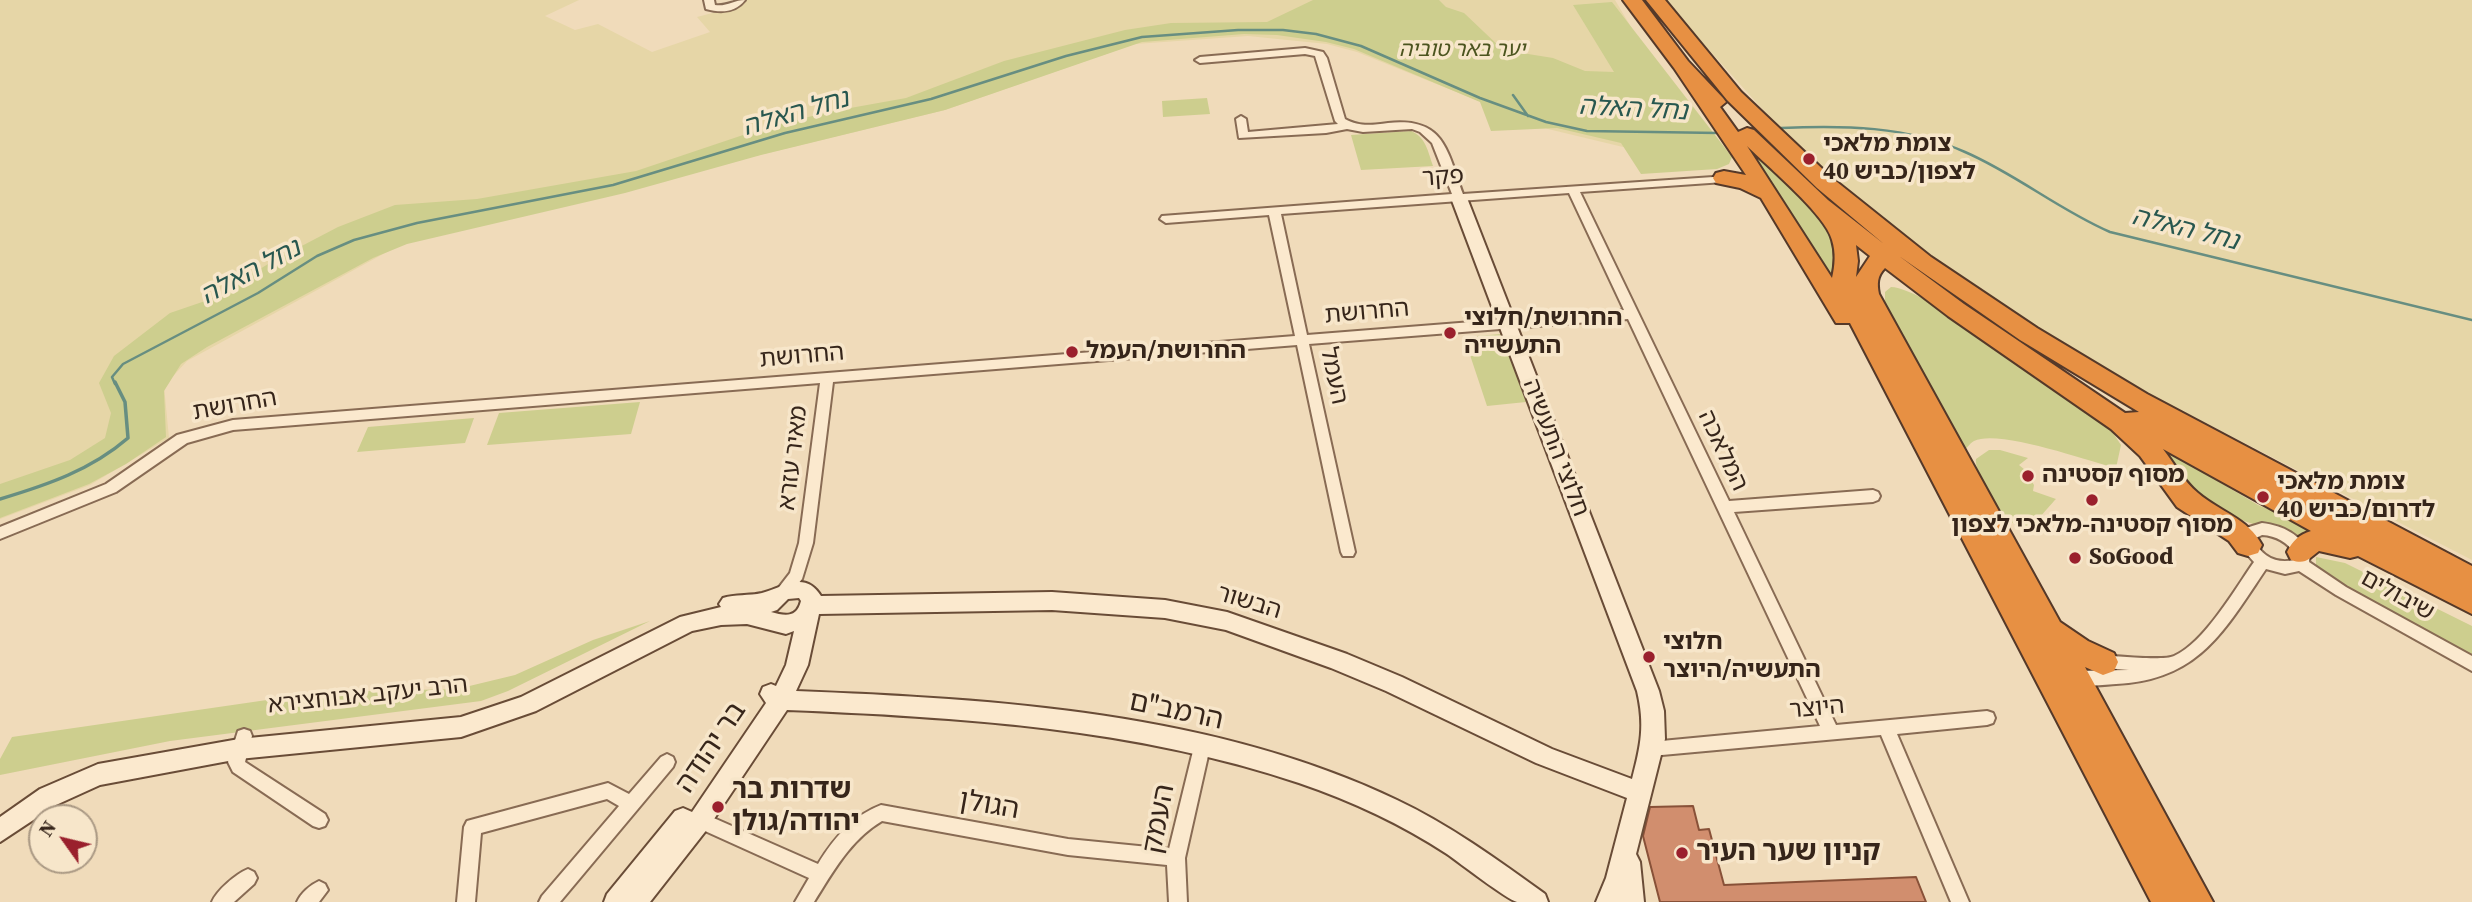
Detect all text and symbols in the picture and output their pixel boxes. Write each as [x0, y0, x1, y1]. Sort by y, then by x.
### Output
park label: יער באר טוביה [1399, 38, 1525, 64]
water label: נחל האלה [739, 84, 853, 144]
water label: נחל האלה [1578, 92, 1688, 128]
place label: צומת מלאכי לצפון/כביש 40 [1823, 131, 1976, 187]
marker: צומת מלאכי לצפון/כביש 40 [1801, 151, 1817, 167]
street label: פקר [1421, 162, 1465, 194]
water label: נחל האלה [2128, 202, 2242, 258]
water label: נחל האלה [195, 234, 307, 312]
street label: החרושת [1324, 295, 1410, 331]
place label: החרושת/חלוצי התעשייה [1464, 305, 1623, 361]
marker: החרושת/חלוצי התעשייה [1442, 325, 1458, 341]
place label: החרושת/העמל [1086, 338, 1246, 366]
street label: החרושת [759, 339, 845, 375]
marker: החרושת/העמל [1064, 344, 1080, 360]
street label: העמל [1313, 345, 1353, 407]
street label: חלוצי התעשיה [1516, 375, 1594, 521]
street label: החרושת [191, 384, 279, 428]
street label: מאיר עזרא [773, 404, 815, 512]
street label: המלאכה [1691, 406, 1753, 496]
place label: מסוף קסטינה [2042, 462, 2185, 490]
marker: מסוף קסטינה [2020, 468, 2036, 484]
place label: צומת מלאכי לדרום/כביש 40 [2277, 469, 2435, 525]
marker: צומת מלאכי לדרום/כביש 40 [2255, 489, 2271, 505]
marker: מסוף קסטינה-מלאכי לצפון [2084, 492, 2100, 508]
place label: מסוף קסטינה-מלאכי לצפון [1951, 512, 2233, 540]
place label: SoGood [2089, 544, 2173, 572]
marker: SoGood [2067, 550, 2083, 566]
street label: שיבולים [2355, 564, 2439, 628]
street label: הבשור [1213, 580, 1285, 626]
place label: חלוצי התעשיה/היוצר [1663, 629, 1821, 685]
marker: חלוצי התעשיה/היוצר [1641, 649, 1657, 665]
street label: הרב יעקב אבוחצירא [267, 671, 469, 721]
street label: הרמב"ם [1126, 686, 1226, 738]
street label: היוצר [1788, 692, 1846, 726]
street label: בר יהודה [669, 696, 755, 800]
place label: שדרות בר יהודה/גולן [732, 774, 860, 840]
street label: העמק [1137, 781, 1183, 857]
street label: הגולן [956, 784, 1022, 828]
marker: שדרות בר יהודה/גולן [710, 799, 726, 815]
north arrow [28, 804, 98, 874]
text: N [33, 815, 62, 841]
place label: קניון שער העיר [1696, 836, 1881, 870]
marker: קניון שער העיר [1674, 845, 1690, 861]

